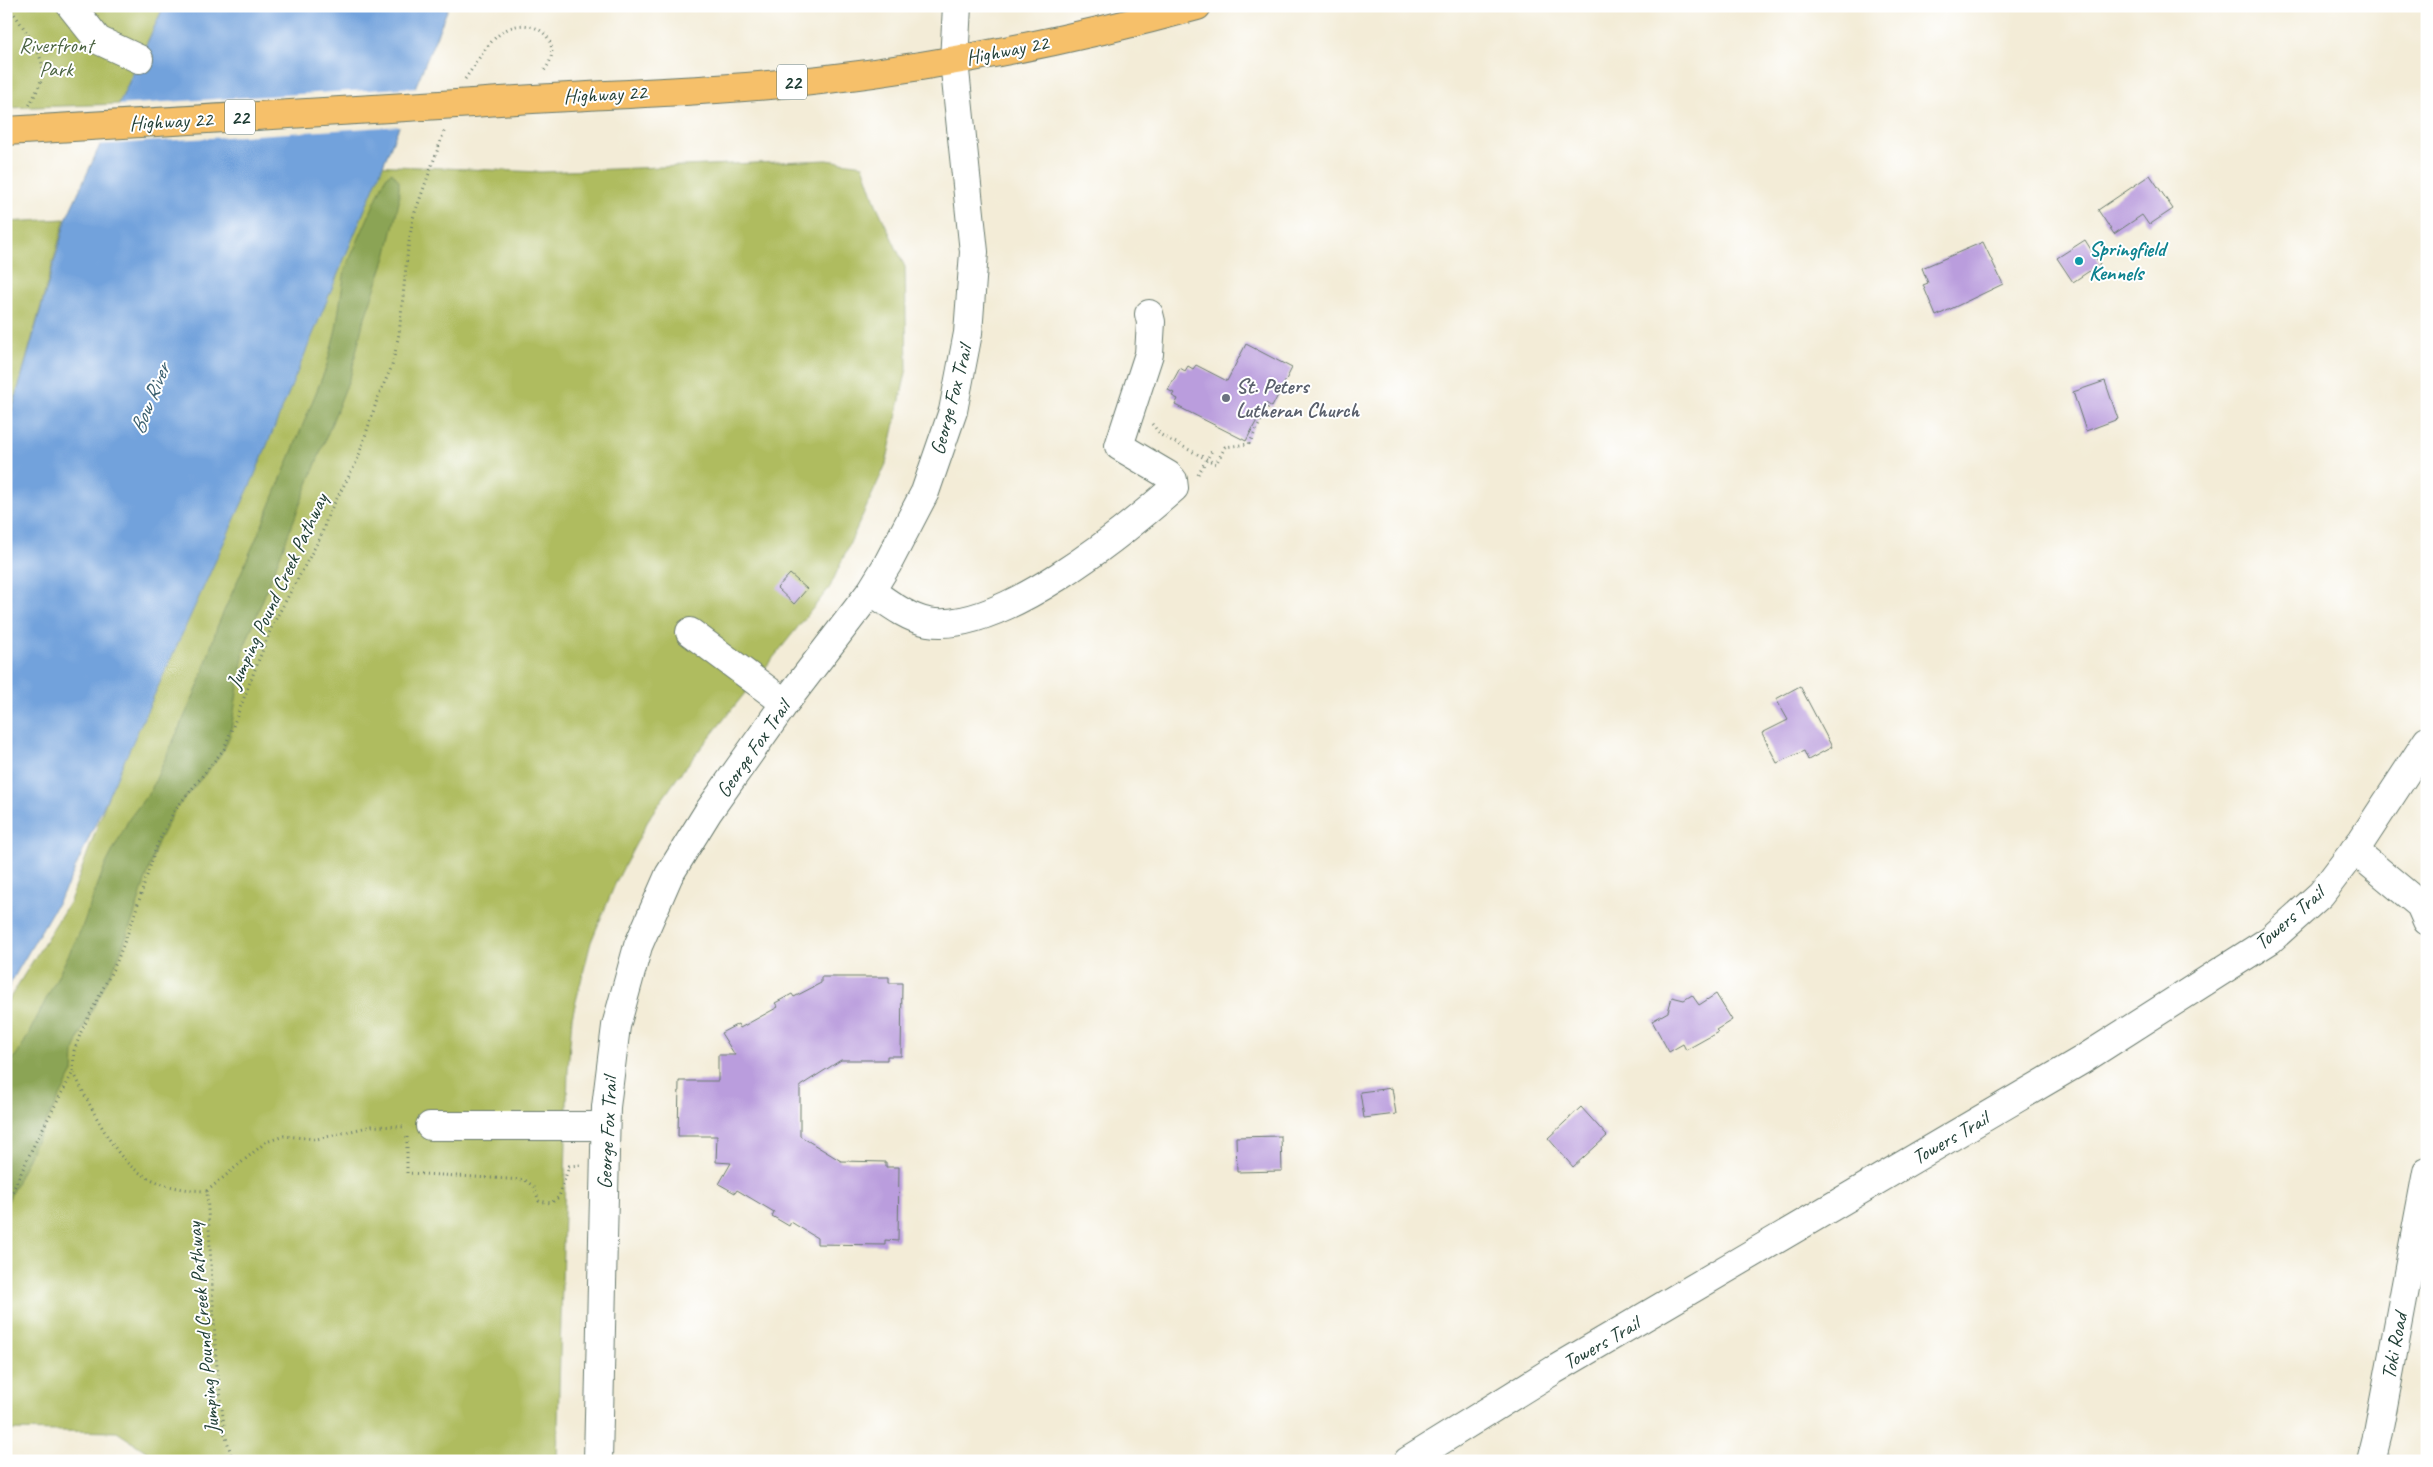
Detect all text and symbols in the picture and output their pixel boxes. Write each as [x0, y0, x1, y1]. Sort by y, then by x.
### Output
street label: Highway 22 [964, 29, 1052, 71]
park label: Riverfront Park [19, 32, 96, 82]
road number: 22 [777, 64, 807, 100]
street label: Highway 22 [563, 79, 649, 109]
road number: 22 [225, 100, 255, 134]
street label: Highway 22 [129, 106, 215, 136]
place label: Springfield Kennels [2089, 236, 2169, 286]
marker: Springfield Kennels [2073, 255, 2085, 267]
street label: George Fox Trail [924, 339, 979, 458]
water label: Bow River [123, 356, 178, 438]
place label: St. Peters Lutheran Church [1236, 373, 1360, 423]
marker: St. Peters Lutheran Church [1220, 392, 1232, 404]
street label: Jumping Pound Creek Pathway [220, 488, 334, 694]
street label: George Fox Trail [710, 693, 798, 802]
street label: Towers Trail [2249, 878, 2332, 955]
street label: George Fox Trail [591, 1073, 623, 1190]
street label: Towers Trail [1907, 1104, 1996, 1170]
street label: Jumping Pound Creek Pathway [181, 1219, 225, 1436]
street label: Toki Road [2375, 1307, 2414, 1381]
street label: Towers Trail [1558, 1309, 1647, 1375]

